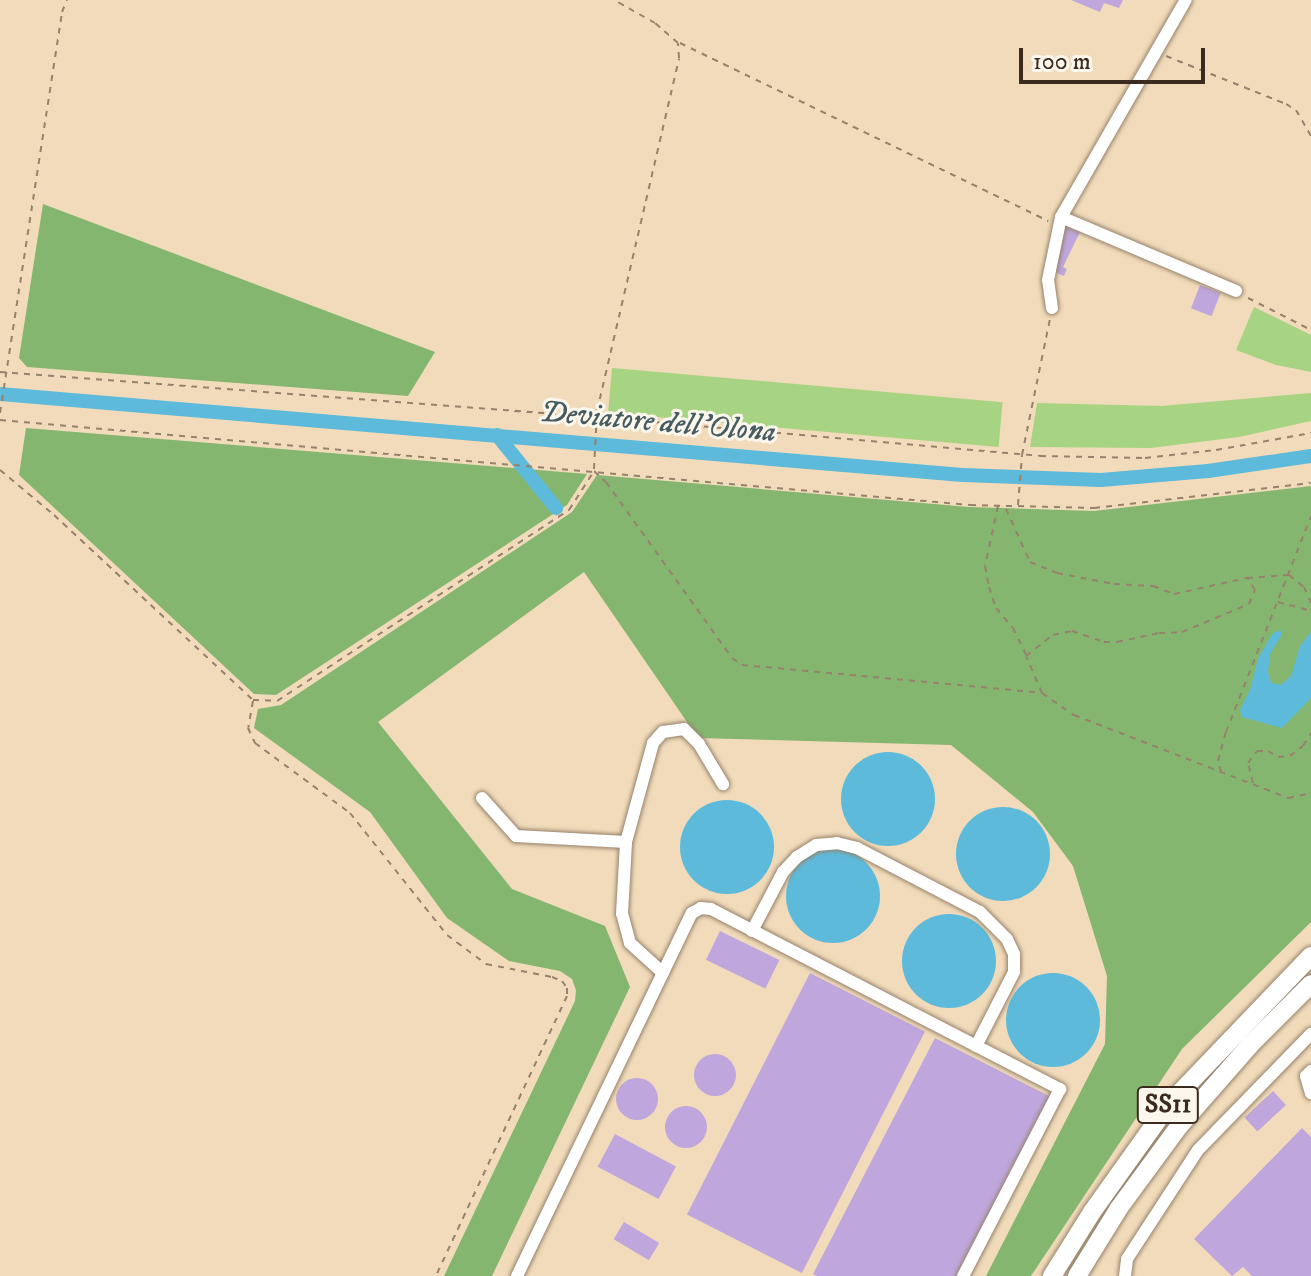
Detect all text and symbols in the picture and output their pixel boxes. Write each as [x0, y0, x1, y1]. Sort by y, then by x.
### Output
scale bar [1023, 32, 1209, 82]
text: 100 m [1033, 47, 1091, 77]
water label: Deviatore dell'Olona [539, 395, 777, 451]
road number: SS11 [1136, 1083, 1200, 1127]

